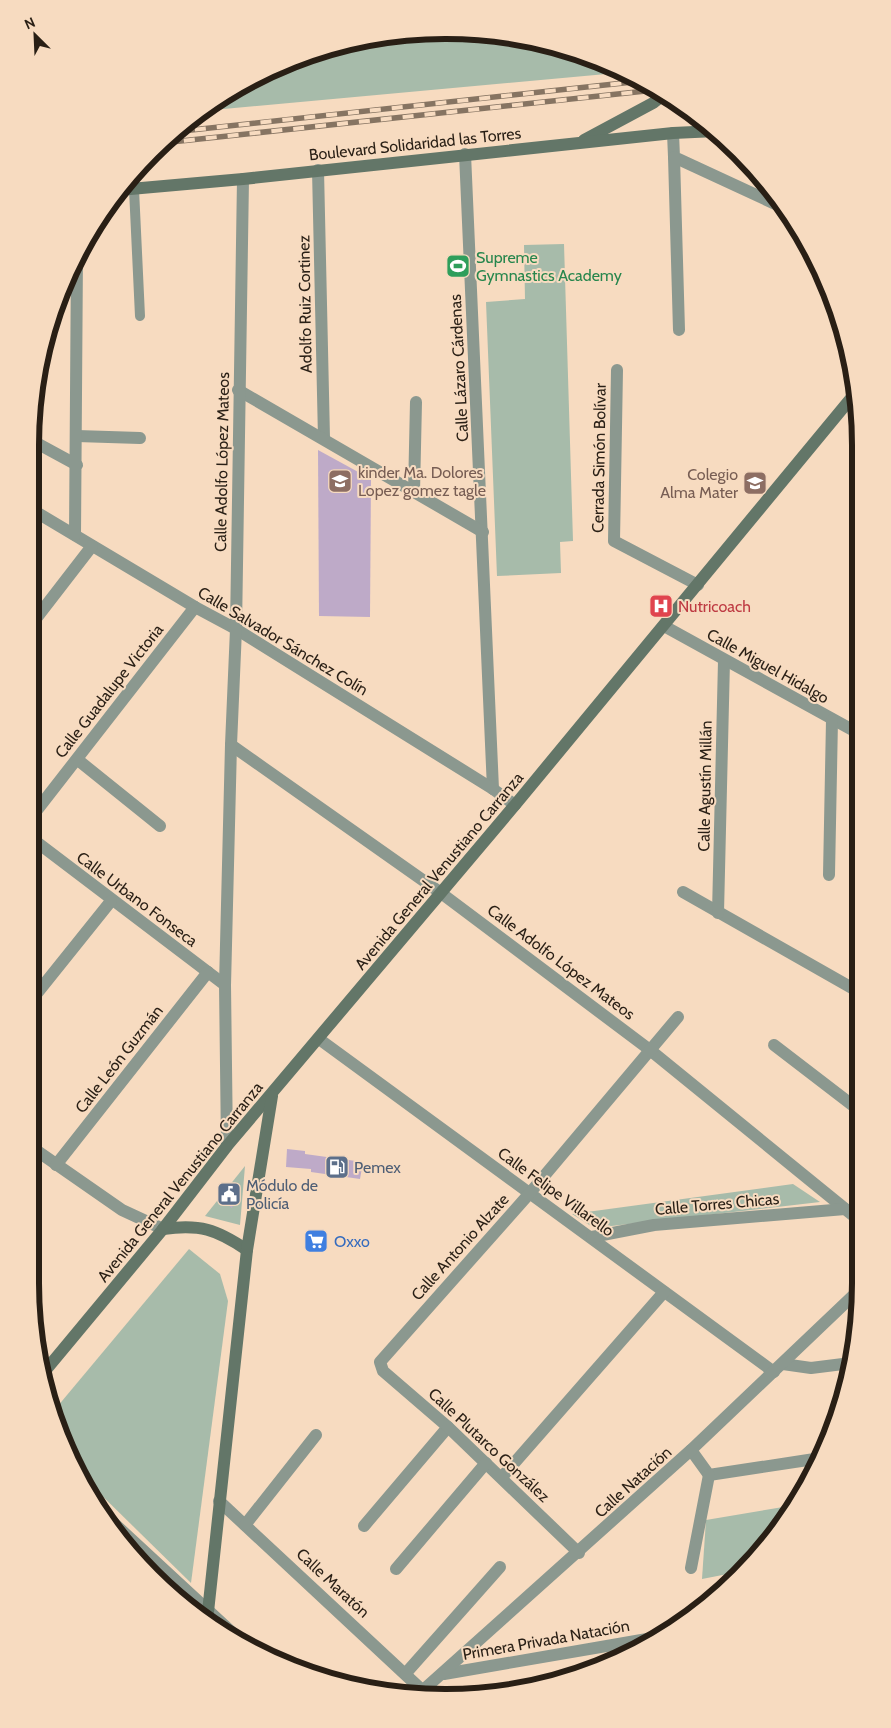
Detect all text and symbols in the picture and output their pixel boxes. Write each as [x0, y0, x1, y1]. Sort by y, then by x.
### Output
north arrow [10, 10, 60, 60]
text: N [22, 13, 38, 33]
street label: Boulevard Solidaridad las Torres [308, 123, 522, 165]
street label: Adolfo Ruiz Cortinez [294, 234, 316, 373]
place label: Supreme Gymnastics Academy [476, 248, 622, 285]
sports icon: Supreme Gymnastics Academy [445, 253, 471, 279]
street label: Calle Lázaro Cárdenas [446, 293, 472, 442]
street label: Calle Adolfo López Mateos [211, 372, 233, 552]
street label: Cerrada Simón Bolívar [588, 382, 610, 533]
place label: kinder Ma. Dolores Lopez gomez tagle [358, 463, 486, 500]
place label: Colegio Alma Mater [660, 465, 739, 502]
school or university icon: kinder Ma. Dolores Lopez gomez tagle [327, 468, 353, 494]
school or university icon: Colegio Alma Mater [742, 470, 768, 496]
street label: Calle Salvador Sánchez Colín [195, 583, 372, 699]
hospital icon: Nutricoach [648, 593, 674, 619]
place label: Nutricoach [678, 597, 751, 616]
street label: Calle Guadalupe Victoria [51, 620, 167, 762]
street label: Calle Miguel Hidalgo [704, 625, 833, 708]
street label: Calle Agustín Millán [694, 720, 716, 852]
street label: Avenida General Venustiano Carranza [351, 768, 527, 974]
street label: Calle Urbano Fonseca [73, 847, 201, 951]
street label: Calle Adolfo López Mateos [484, 900, 639, 1024]
street label: Calle León Guzmán [71, 1001, 167, 1117]
street label: Avenida General Venustiano Carranza [93, 1078, 267, 1286]
street label: Calle Felipe Villarello [494, 1143, 618, 1241]
fuel station icon: Pemex [324, 1154, 350, 1180]
place label: Pemex [354, 1158, 401, 1177]
place label: Módulo de Policía [246, 1176, 318, 1213]
public building icon: Módulo de Policía [216, 1181, 242, 1207]
street label: Calle Torres Chicas [654, 1189, 780, 1219]
street label: Calle Antonio Alzate [407, 1190, 513, 1304]
supermarket icon: Oxxo [303, 1228, 329, 1254]
place label: Oxxo [334, 1232, 370, 1251]
street label: Calle Plutarco González [425, 1384, 554, 1506]
street label: Calle Natación [591, 1442, 675, 1521]
street label: Calle Maratón [293, 1544, 373, 1622]
street label: Primera Privada Natación [461, 1616, 631, 1664]

